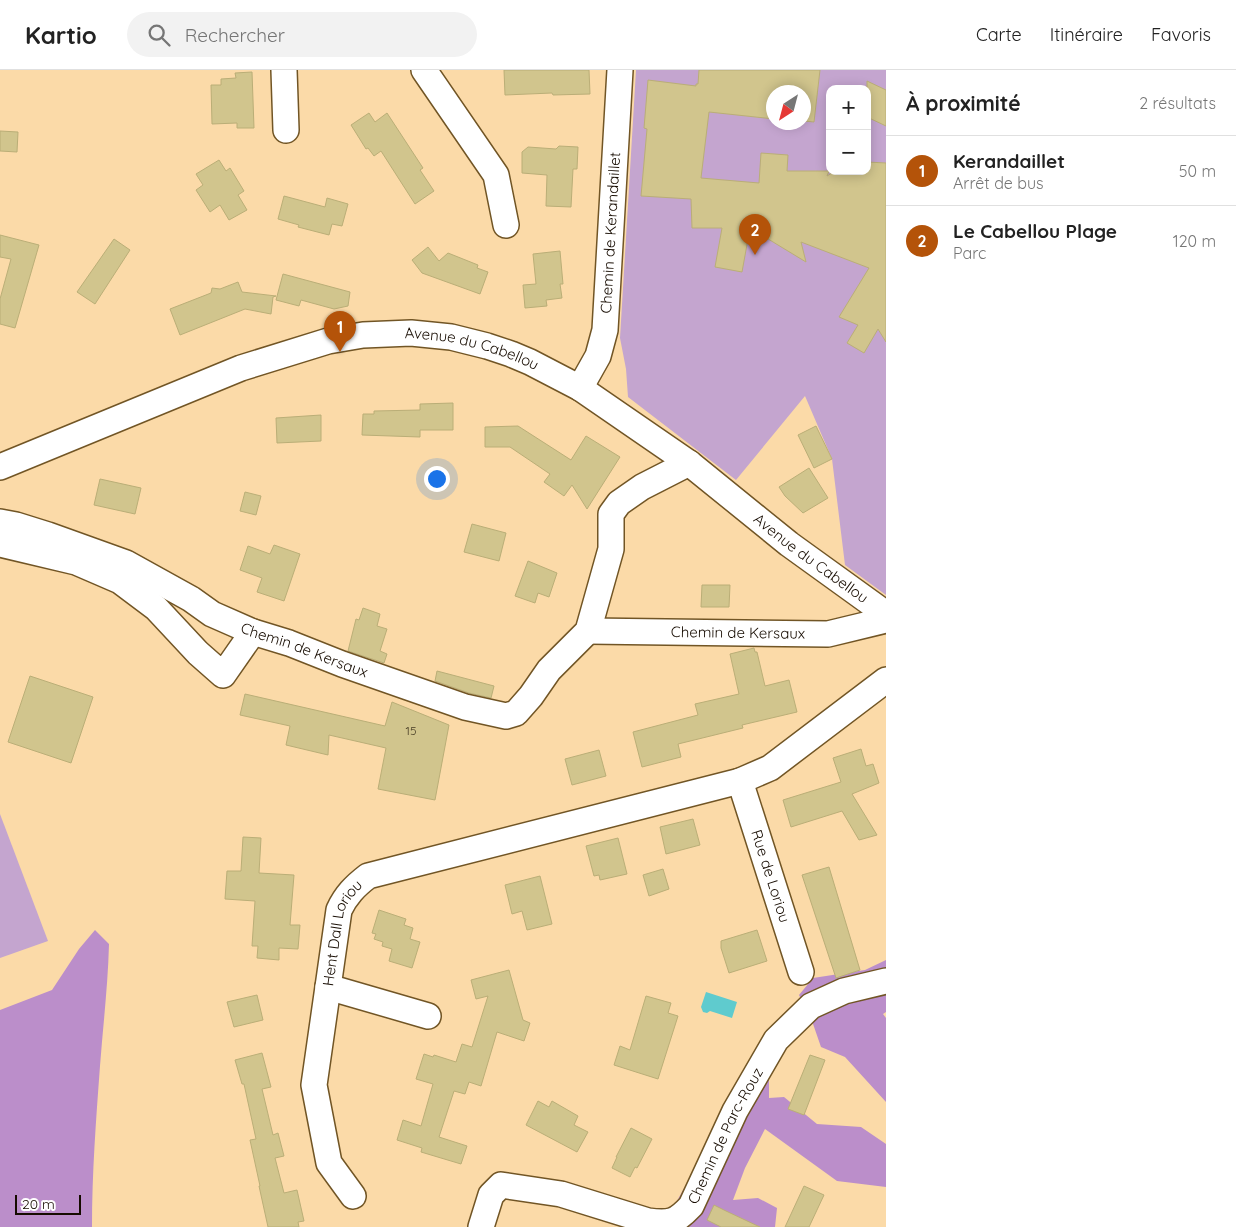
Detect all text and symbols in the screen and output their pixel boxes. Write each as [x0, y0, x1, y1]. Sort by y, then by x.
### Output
search box [127, 12, 477, 57]
text: Kartio [25, 20, 97, 50]
icon: search [145, 21, 173, 49]
text: Rechercher [185, 23, 285, 47]
text: Carte [976, 23, 1022, 46]
text: Itinéraire [1050, 23, 1123, 46]
text: Favoris [1151, 23, 1211, 46]
north arrow [766, 85, 811, 130]
map controls [826, 85, 871, 175]
button: + [826, 85, 871, 130]
text: À proximité [906, 90, 1021, 116]
text: 2 résultats [1139, 93, 1216, 113]
button: − [826, 130, 871, 175]
text: Kerandaillet [953, 149, 1065, 173]
street label: Chemin de Kerandaillet [596, 152, 624, 314]
text: 1 [919, 161, 925, 181]
text: 50 m [1179, 161, 1216, 181]
text: Arrêt de bus [953, 173, 1044, 193]
pin: 2 [739, 214, 771, 255]
text: Le Cabellou Plage [953, 219, 1117, 243]
text: 2 [917, 231, 927, 251]
text: 120 m [1173, 231, 1216, 251]
text: Parc [953, 243, 986, 263]
pin: 1 [324, 311, 356, 352]
street label: Avenue du Cabellou [404, 323, 542, 374]
your location [424, 466, 450, 492]
street label: Avenue du Cabellou [750, 509, 872, 607]
street label: Chemin de Kersaux [238, 618, 371, 681]
street label: Chemin de Kersaux [671, 622, 805, 643]
house number: 15 [406, 723, 416, 738]
street label: Rue de Loriou [747, 827, 795, 925]
street label: Hent Dall Loriou [318, 875, 366, 987]
street label: Chemin de Parc-Rouz [683, 1064, 767, 1207]
scale bar [15, 1192, 81, 1215]
text: 20 m [22, 1195, 55, 1213]

